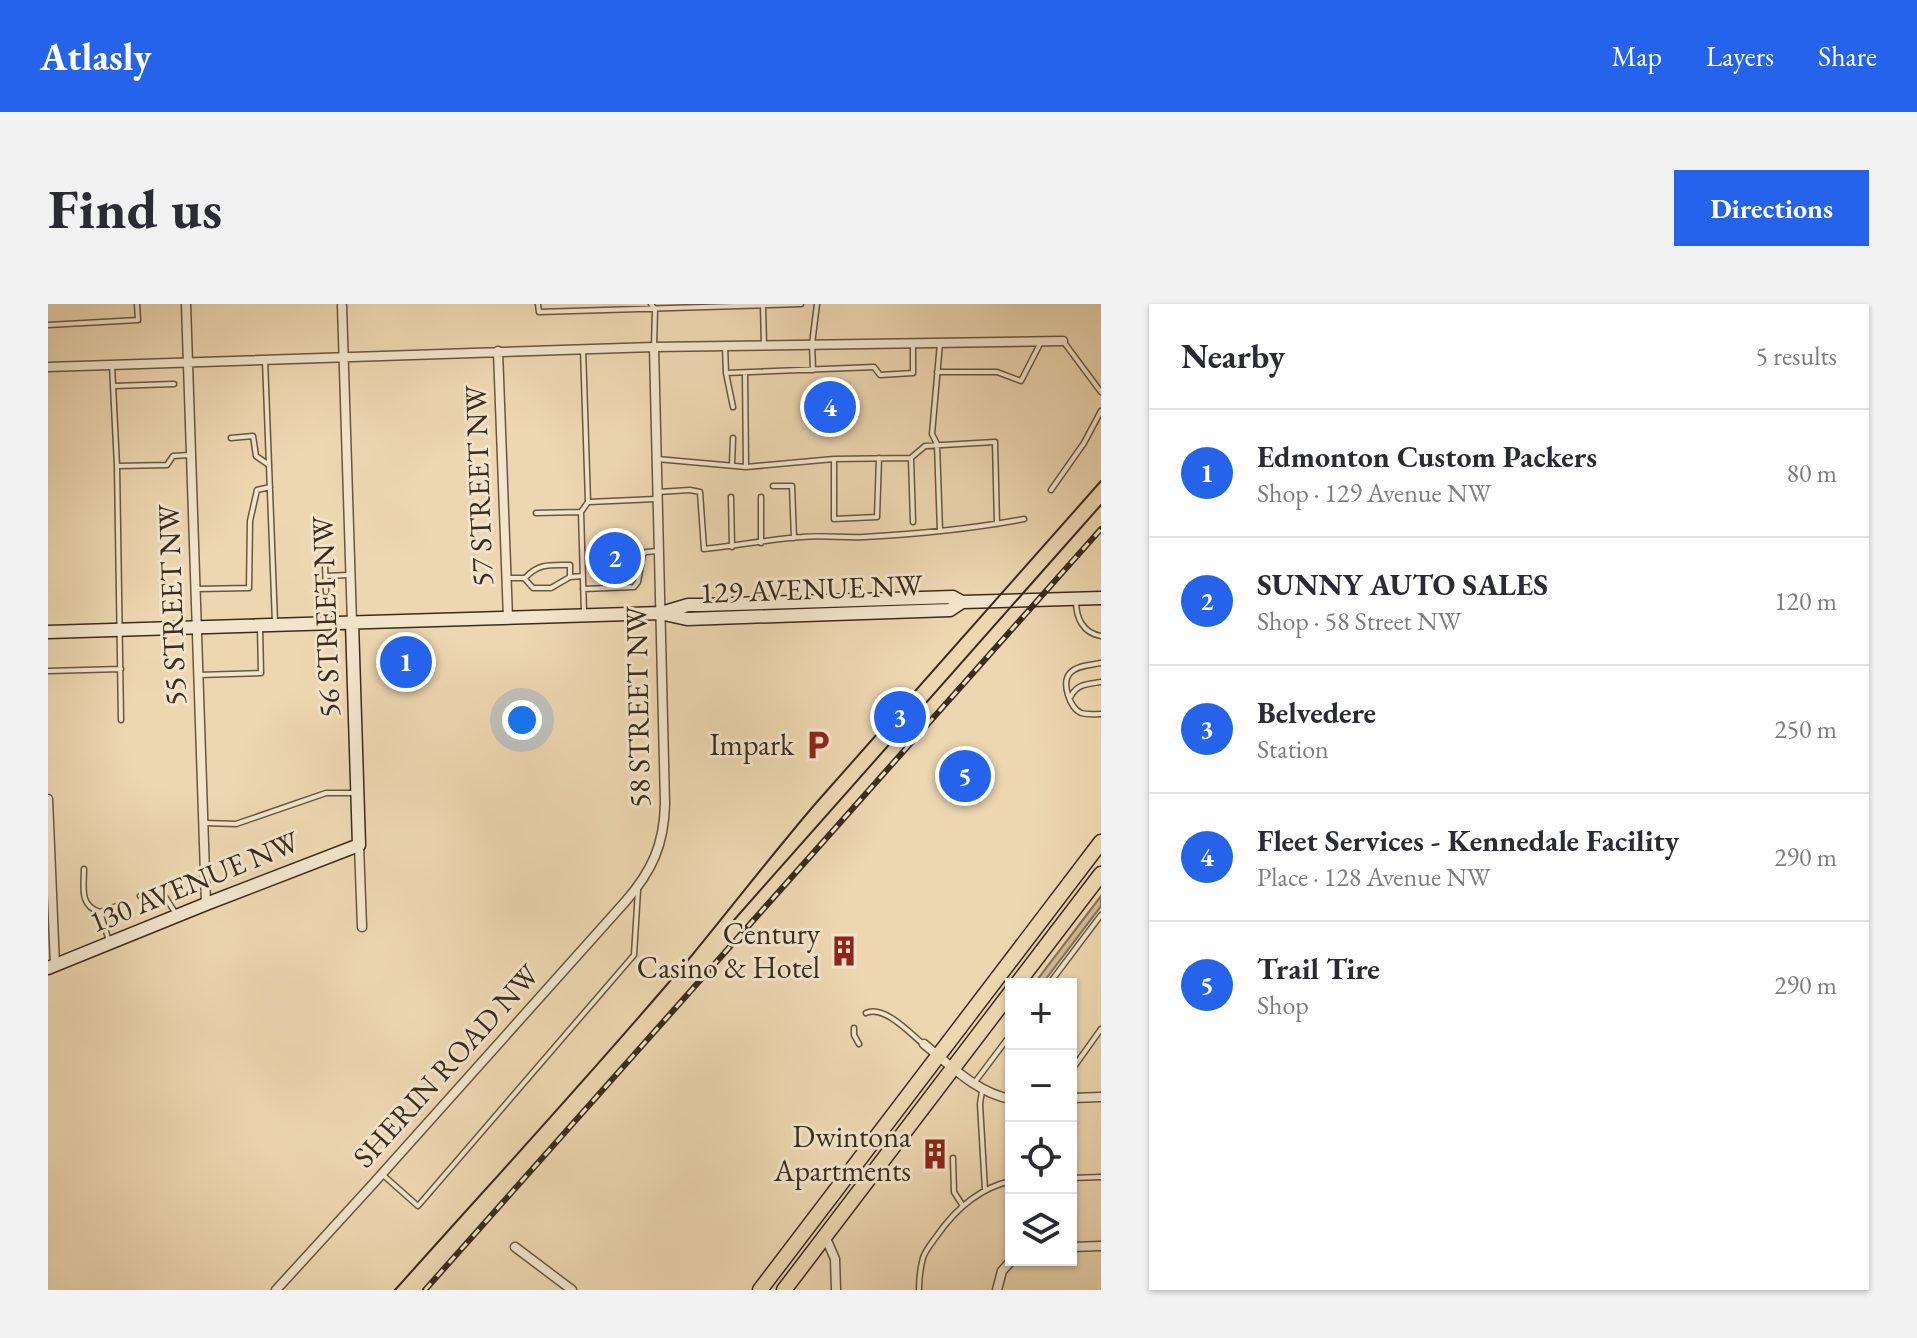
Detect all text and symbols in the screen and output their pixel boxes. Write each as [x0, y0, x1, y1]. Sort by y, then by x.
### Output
text: Atlasly [40, 32, 151, 81]
text: Map [1612, 38, 1662, 74]
text: Layers [1706, 38, 1774, 74]
text: Share [1818, 38, 1877, 74]
button: Directions [1674, 170, 1869, 246]
text: Find us [48, 172, 222, 245]
text: Nearby [1181, 334, 1285, 378]
text: 5 results [1756, 339, 1837, 373]
pin: 4 [804, 377, 856, 437]
street label: 57 STREET NW [455, 384, 502, 587]
text: Edmonton Custom Packers [1257, 437, 1597, 476]
text: 1 [1200, 456, 1214, 490]
text: 80 m [1787, 456, 1837, 490]
text: Shop · 129 Avenue NW [1257, 476, 1491, 510]
street label: 55 STREET NW [148, 503, 195, 706]
street label: 56 STREET NW [302, 515, 349, 718]
pin: 2 [589, 528, 641, 588]
street label: 129 AVENUE NW [699, 565, 924, 612]
text: SUNNY AUTO SALES [1257, 565, 1548, 604]
text: 2 [1200, 584, 1214, 618]
text: 120 m [1774, 584, 1837, 618]
text: Shop · 58 Street NW [1257, 604, 1461, 638]
street label: 58 STREET NW [616, 605, 659, 808]
pin: 1 [380, 632, 432, 692]
pin: 3 [874, 687, 926, 747]
text: Belvedere [1257, 693, 1376, 732]
your location [502, 700, 542, 740]
text: 3 [1200, 712, 1214, 746]
text: 250 m [1774, 712, 1837, 746]
place label: Impark [709, 725, 795, 764]
parking icon: Impark [801, 728, 835, 762]
text: Station [1257, 732, 1329, 766]
pin: 5 [939, 746, 991, 806]
text: Fleet Services - Kennedale Facility [1257, 821, 1679, 860]
street label: 130 AVENUE NW [83, 822, 305, 941]
text: 4 [1200, 840, 1214, 874]
text: 290 m [1774, 840, 1837, 874]
text: Place · 128 Avenue NW [1257, 860, 1491, 894]
place label: Century Casino & Hotel [637, 914, 821, 987]
building icon: Century Casino & Hotel [827, 934, 861, 968]
text: Trail Tire [1257, 949, 1380, 988]
street label: SHERIN ROAD NW [344, 955, 548, 1176]
text: 5 [1200, 968, 1214, 1002]
text: 290 m [1774, 968, 1837, 1002]
map controls [1005, 978, 1077, 1266]
button: + [1005, 978, 1077, 1050]
text: Shop [1257, 988, 1309, 1022]
button: − [1005, 1050, 1077, 1122]
place label: Dwintona Apartments [773, 1117, 911, 1190]
button: locate [1005, 1122, 1077, 1194]
building icon: Dwintona Apartments [918, 1137, 952, 1171]
button: layers [1005, 1194, 1077, 1266]

